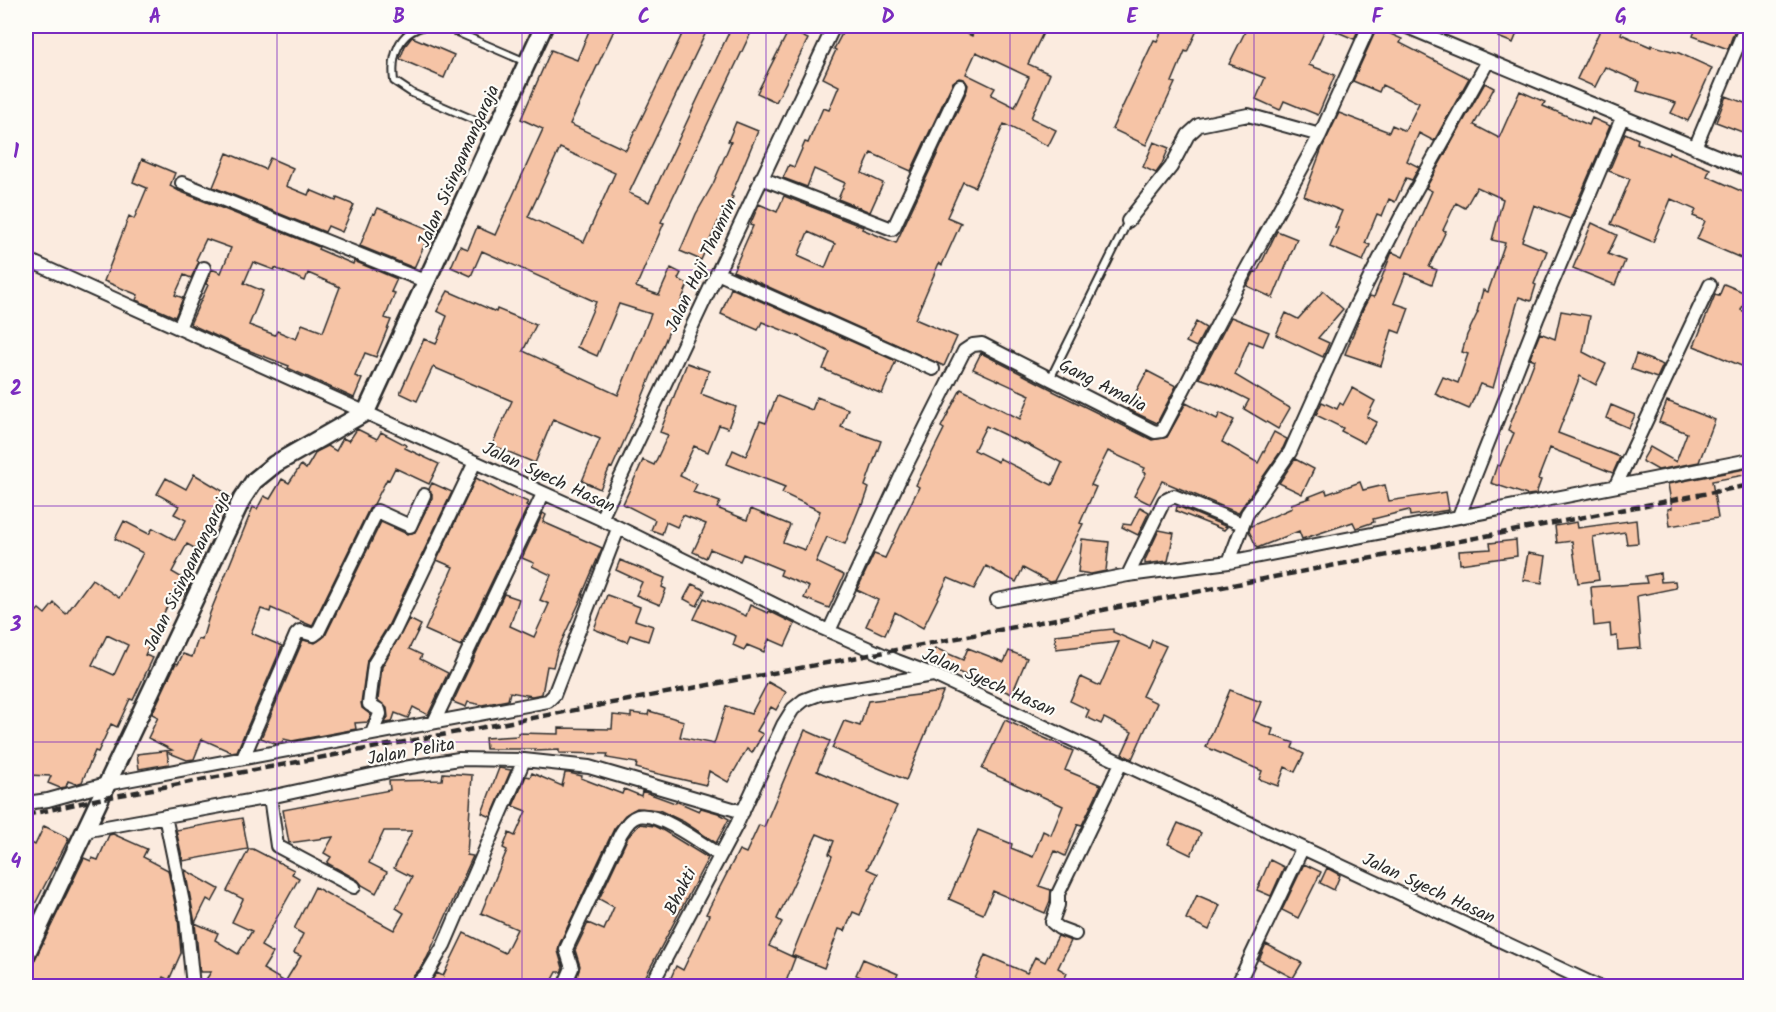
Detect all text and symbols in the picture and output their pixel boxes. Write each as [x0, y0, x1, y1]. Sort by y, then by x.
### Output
text: A [149, 2, 161, 34]
text: B [393, 2, 405, 34]
text: C [638, 2, 650, 34]
text: D [881, 2, 895, 34]
text: E [1126, 2, 1138, 34]
text: F [1372, 2, 1384, 34]
text: G [1615, 2, 1627, 34]
street label: Jalan Sisingamangaraja [410, 80, 508, 253]
text: 1 [13, 137, 19, 169]
street label: Jalan Haji Thamrin [659, 194, 746, 337]
street label: Gang Amalia [1053, 352, 1152, 421]
text: 2 [10, 374, 22, 406]
street label: Jalan Syech Hasan [477, 435, 620, 522]
street label: Jalan Sisingamangaraja [137, 486, 240, 657]
text: 3 [10, 610, 22, 642]
street label: Jalan Syech Hasan [917, 641, 1060, 726]
street label: Jalan Pelita [365, 731, 457, 774]
street label: Jalan Syech Hasan [1357, 846, 1500, 933]
text: 4 [11, 847, 22, 879]
street label: Bhakti [657, 863, 706, 920]

